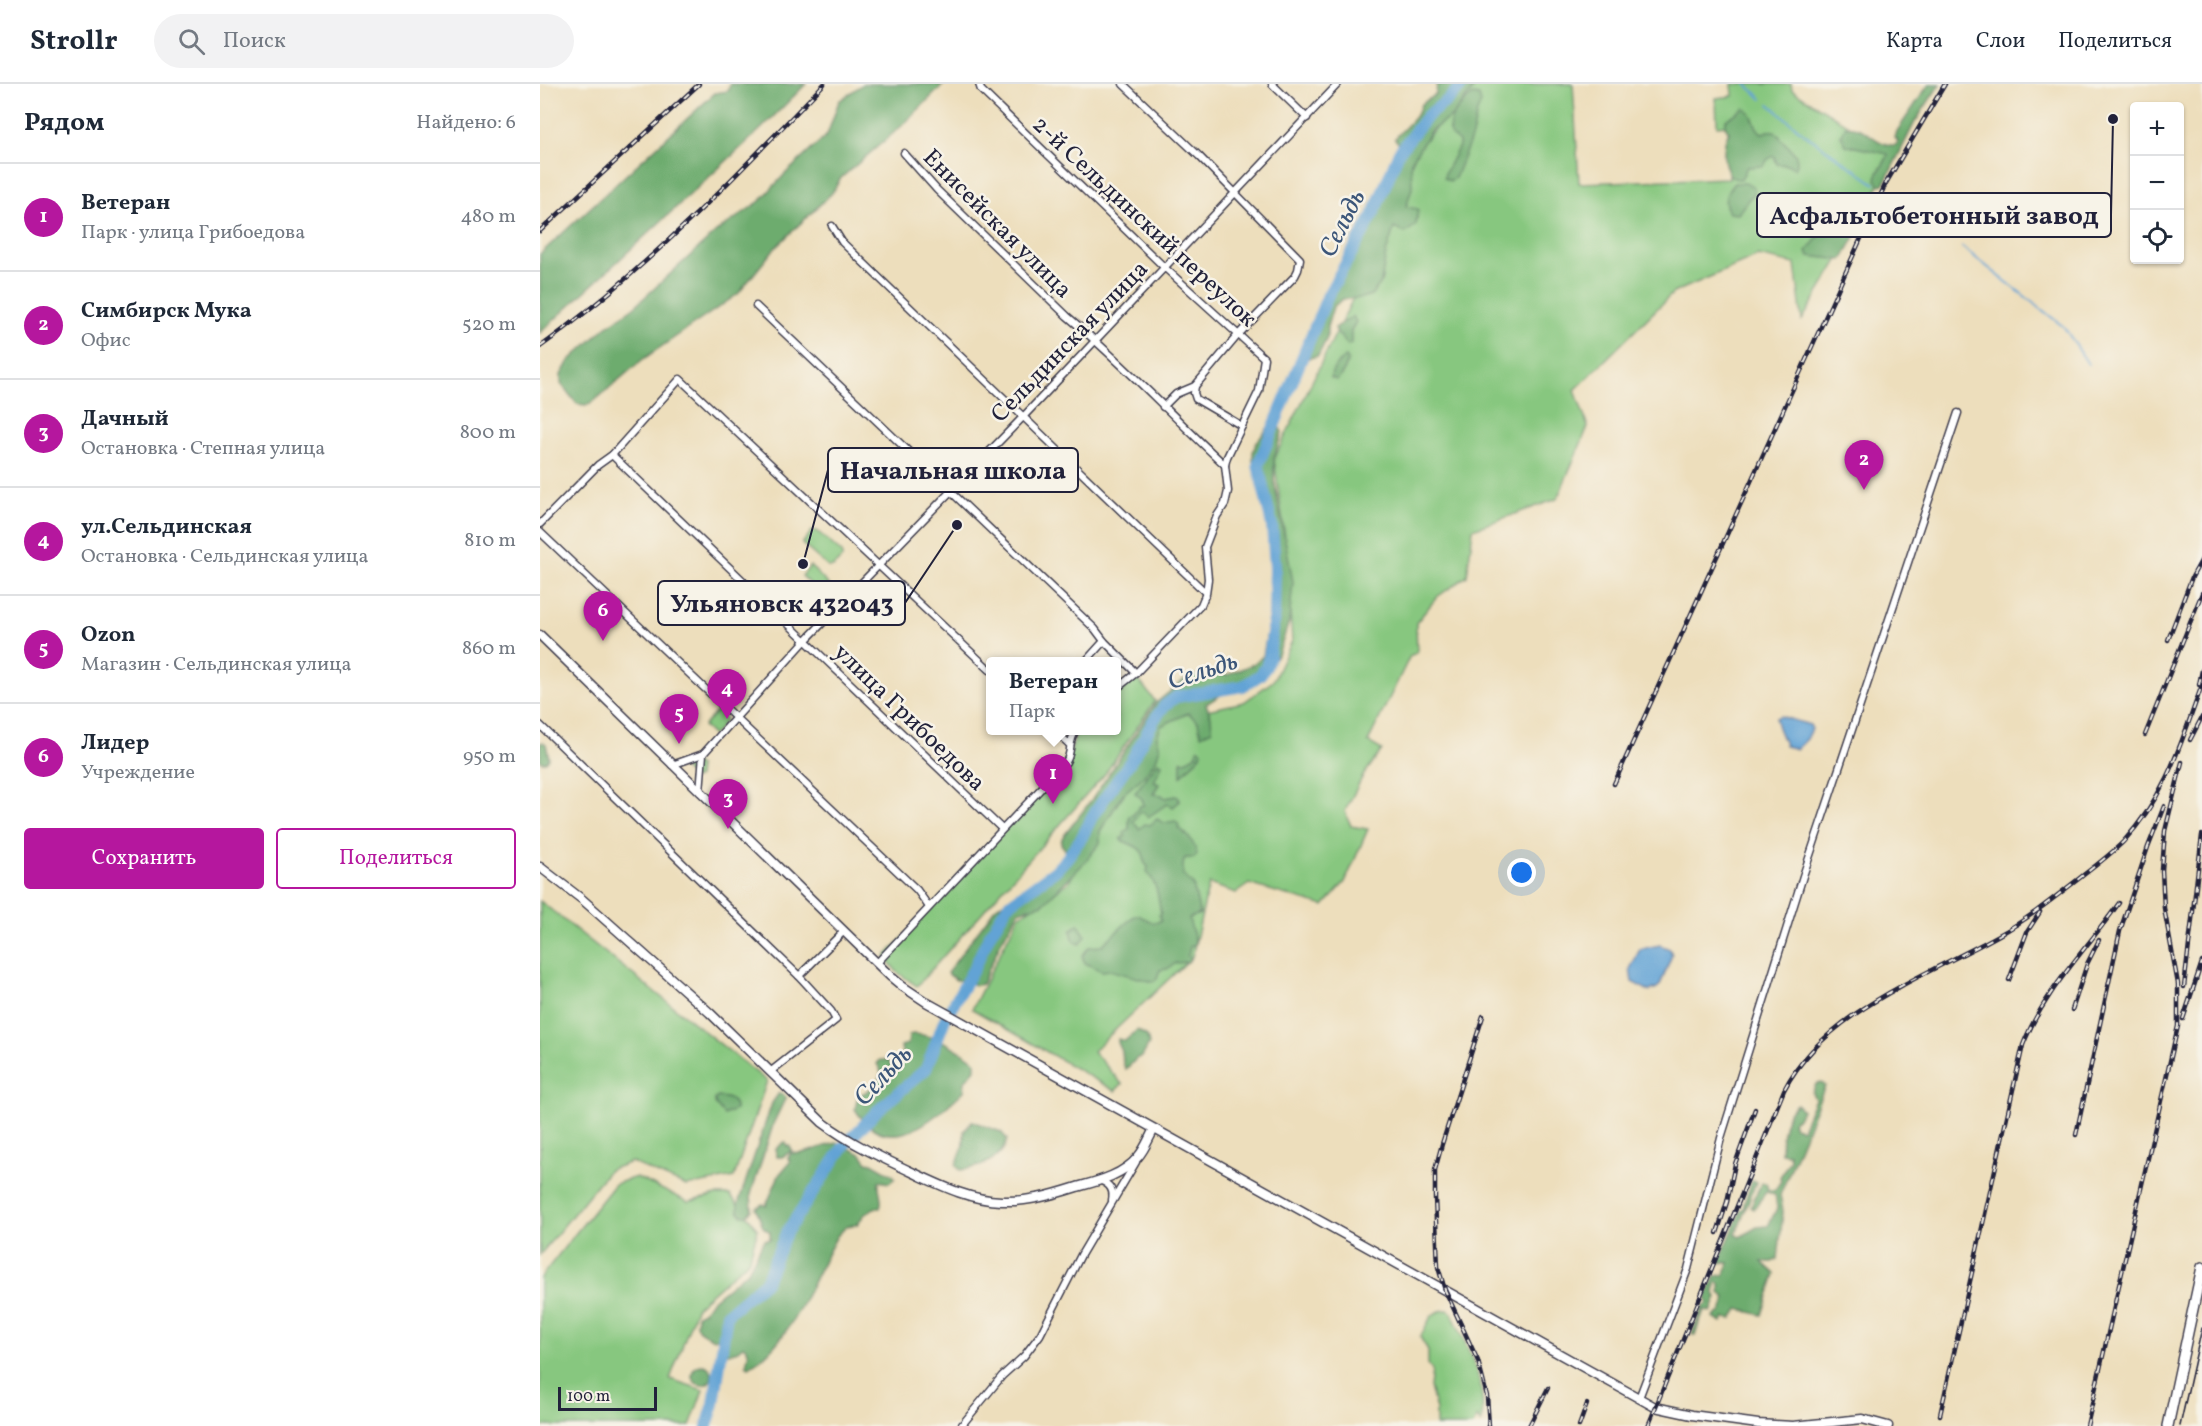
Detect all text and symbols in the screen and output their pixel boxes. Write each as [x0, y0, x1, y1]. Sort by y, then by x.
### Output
search box [154, 14, 574, 68]
text: Strollr [30, 22, 118, 61]
icon: search [175, 25, 208, 58]
text: Поиск [223, 26, 286, 57]
text: Карта [1886, 27, 1943, 56]
text: Слои [1976, 27, 2025, 56]
text: Поделиться [2058, 27, 2172, 56]
map controls [2130, 102, 2184, 264]
button: + [2130, 102, 2184, 156]
text: Рядом [24, 105, 104, 141]
text: Найдено: 6 [416, 109, 516, 137]
street label: 2-й Сельдинский переулок [1024, 109, 1264, 336]
street label: Енисейская улица [914, 142, 1079, 307]
button: − [2130, 156, 2184, 210]
water label: Сельдь [1311, 184, 1375, 264]
text: Ветеран [81, 188, 170, 219]
callout: Асфальтобетонный завод [1757, 193, 2111, 237]
text: Асфальтобетонный завод [1769, 199, 2099, 235]
text: 1 [39, 203, 48, 231]
text: 480 m [461, 203, 516, 231]
button: locate [2130, 210, 2184, 264]
text: Парк · улица Грибоедова [81, 219, 305, 247]
street label: Сельдинская улица [984, 254, 1157, 431]
text: Симбирск Мука [81, 296, 252, 327]
text: 2 [38, 311, 49, 339]
text: 520 m [462, 311, 516, 339]
text: Офис [81, 327, 131, 355]
text: Дачный [81, 404, 169, 435]
text: 3 [38, 419, 49, 447]
text: 800 m [460, 419, 516, 447]
text: Остановка · Степная улица [81, 435, 325, 463]
pin: 2 [1844, 440, 1884, 490]
callout: Начальная школа [828, 448, 1078, 492]
text: Начальная школа [840, 454, 1066, 490]
text: ул.Сельдинская [81, 512, 252, 543]
text: 4 [37, 527, 50, 555]
text: 810 m [464, 527, 516, 555]
text: Остановка · Сельдинская улица [81, 543, 368, 571]
callout: Ульяновск 432043 [658, 581, 905, 625]
text: Ульяновск 432043 [670, 587, 894, 623]
pin: 6 [584, 592, 622, 641]
text: Ozon [81, 620, 136, 651]
text: 5 [39, 635, 48, 663]
text: 860 m [462, 635, 516, 663]
street label: улица Грибоедова [825, 637, 992, 800]
water label: Сельдь [1163, 644, 1242, 700]
text: Магазин · Сельдинская улица [81, 651, 352, 679]
popup [986, 657, 1121, 735]
text: Ветеран [1009, 667, 1098, 698]
pin: 4 [708, 670, 747, 719]
pin: 5 [660, 694, 698, 744]
text: Парк [1009, 698, 1055, 726]
text: Лидер [81, 728, 149, 759]
text: 6 [38, 743, 49, 771]
text: 950 m [463, 743, 516, 771]
pin: 1 [1034, 754, 1072, 804]
text: Учреждение [81, 759, 195, 787]
pin: 3 [708, 780, 747, 829]
button: Сохранить [24, 828, 264, 889]
button: Поделиться [276, 828, 516, 889]
your location [1507, 858, 1536, 887]
water label: Сельдь [846, 1038, 921, 1115]
scale bar [558, 1384, 657, 1412]
text: 100 m [567, 1386, 610, 1408]

